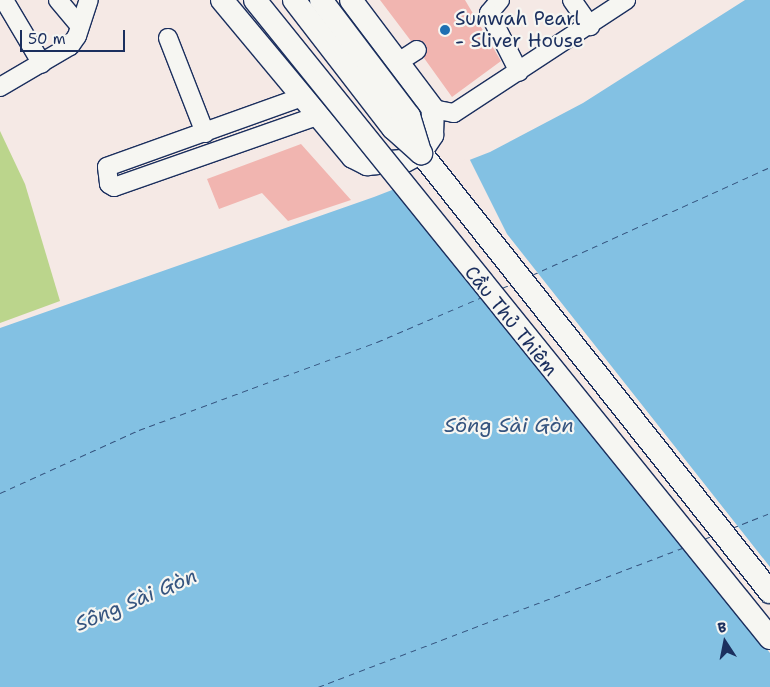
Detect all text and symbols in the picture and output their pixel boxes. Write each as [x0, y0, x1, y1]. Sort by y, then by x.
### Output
place label: Sunwah Pearl - Sliver House [455, 8, 584, 52]
scale bar [22, 20, 128, 52]
marker: Sunwah Pearl - Sliver House [439, 24, 451, 36]
text: 50 m [28, 29, 66, 49]
street label: Cầu Thủ Thiêm [460, 261, 562, 381]
water label: Sông Sài Gòn [444, 413, 574, 437]
water label: Sông Sài Gòn [72, 564, 200, 636]
north arrow [700, 617, 750, 667]
text: B [716, 618, 728, 637]

